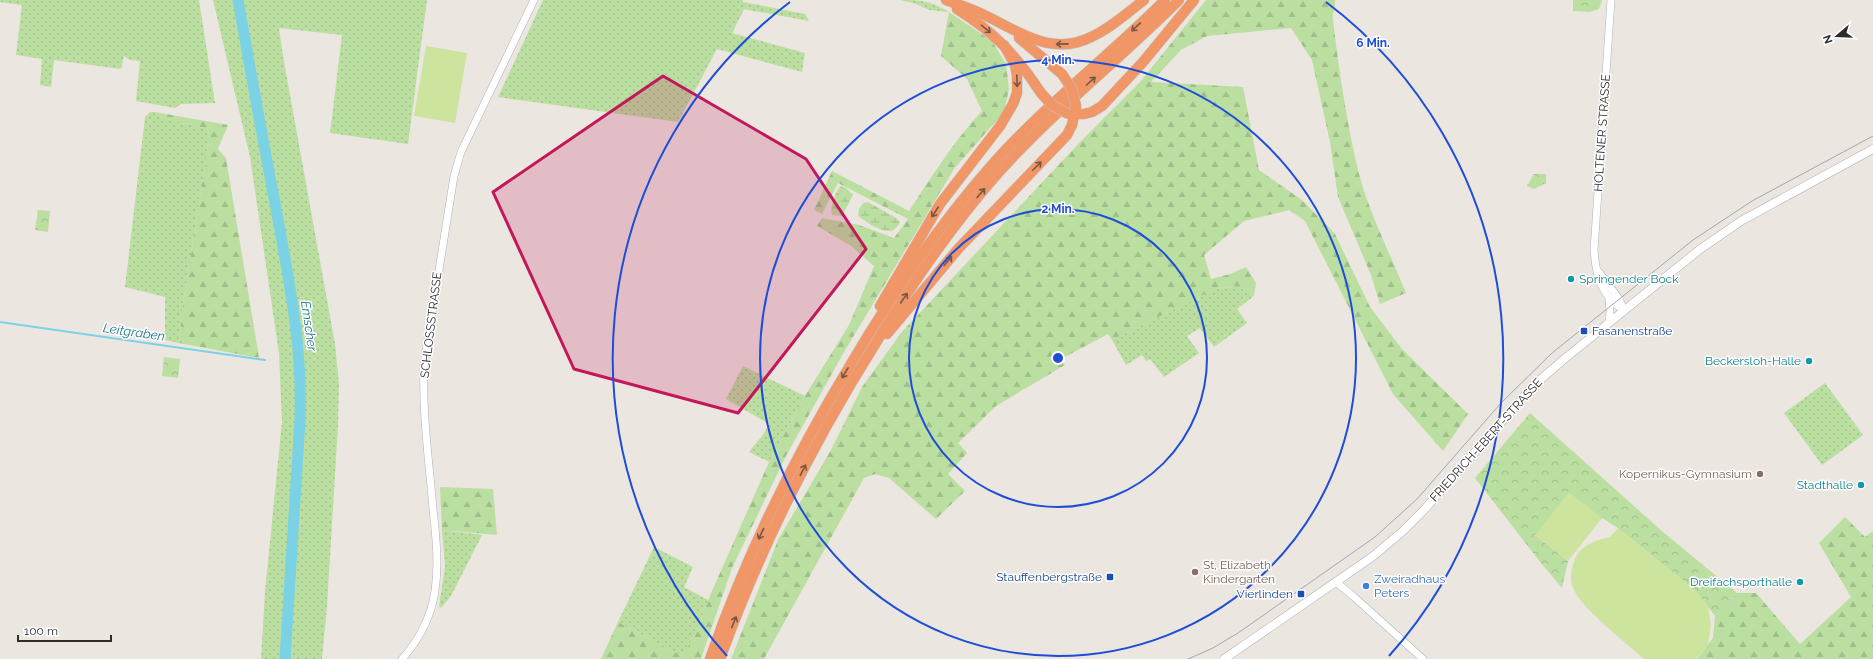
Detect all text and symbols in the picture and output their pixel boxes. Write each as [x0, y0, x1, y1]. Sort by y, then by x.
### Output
north arrow [1817, 16, 1857, 56]
one-way arrow [1131, 22, 1141, 31]
one-way arrow [981, 24, 991, 33]
text: N [1821, 33, 1836, 45]
text: 6 Min. [1356, 36, 1390, 50]
one-way arrow [1056, 40, 1069, 48]
text: 4 Min. [1041, 53, 1075, 67]
one-way arrow [1013, 74, 1021, 87]
street label: HOLTENER STRASSE [1591, 74, 1613, 192]
one-way arrow [1086, 76, 1097, 85]
one-way arrow [1032, 162, 1042, 171]
one-way arrow [976, 188, 985, 199]
text: 2 Min. [1041, 202, 1075, 216]
one-way arrow [930, 206, 938, 218]
one-way arrow [943, 256, 952, 267]
street label: SCHLOSSSTRASSE [418, 271, 444, 379]
place label: Springender Bock [1579, 272, 1679, 286]
marker: Springender Bock [1566, 274, 1576, 284]
one-way arrow [900, 293, 908, 304]
water label: Emscher [298, 300, 320, 353]
water label: Leitgraben [102, 320, 166, 344]
place label: Fasanenstraße [1592, 324, 1672, 338]
marker: Fasanenstraße [1579, 326, 1589, 336]
centre of rings [1051, 351, 1065, 365]
place label: Beckersloh-Halle [1705, 354, 1801, 368]
marker: Beckersloh-Halle [1804, 356, 1814, 366]
one-way arrow [841, 367, 849, 379]
street label: FRIEDRICH-EBERT-STRASSE [1427, 376, 1545, 504]
one-way arrow [800, 464, 808, 476]
place label: Kopernikus-Gymnasium [1619, 467, 1752, 481]
marker: Kopernikus-Gymnasium [1755, 469, 1765, 479]
place label: Stadthalle [1797, 478, 1853, 492]
marker: Stadthalle [1856, 480, 1866, 490]
one-way arrow [757, 527, 764, 539]
place label: St, Elizabeth Kindergarten [1203, 558, 1275, 586]
marker: St, Elizabeth Kindergarten [1190, 567, 1200, 577]
place label: Stauffenbergstraße [996, 570, 1102, 584]
marker: Stauffenbergstraße [1105, 572, 1115, 582]
place label: Zweiradhaus Peters [1374, 572, 1445, 600]
place label: Dreifachsporthalle [1690, 575, 1792, 589]
marker: Dreifachsporthalle [1795, 577, 1805, 587]
marker: Zweiradhaus Peters [1361, 581, 1371, 591]
place label: Vierlinden [1237, 587, 1293, 601]
marker: Vierlinden [1296, 589, 1306, 599]
scale bar [18, 617, 111, 643]
one-way arrow [730, 617, 738, 629]
text: 100 m [24, 624, 58, 638]

